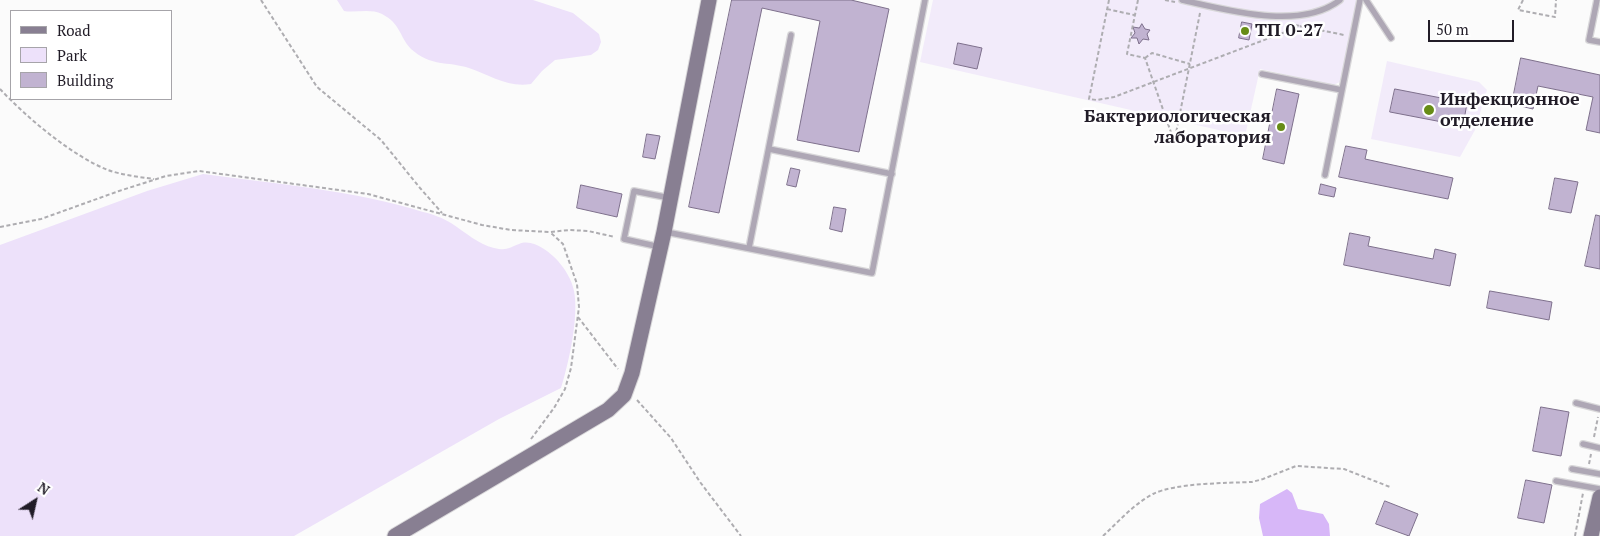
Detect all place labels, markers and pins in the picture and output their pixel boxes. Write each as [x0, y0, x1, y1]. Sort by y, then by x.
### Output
place label: ТП 0-27 [1255, 20, 1323, 42]
marker: ТП 0-27 [1239, 25, 1251, 37]
place label: Инфекционное отделение [1440, 89, 1580, 132]
marker: Инфекционное отделение [1422, 103, 1436, 117]
place label: Бактериологическая лаборатория [1084, 106, 1271, 148]
marker: Бактериологическая лаборатория [1275, 121, 1287, 133]

